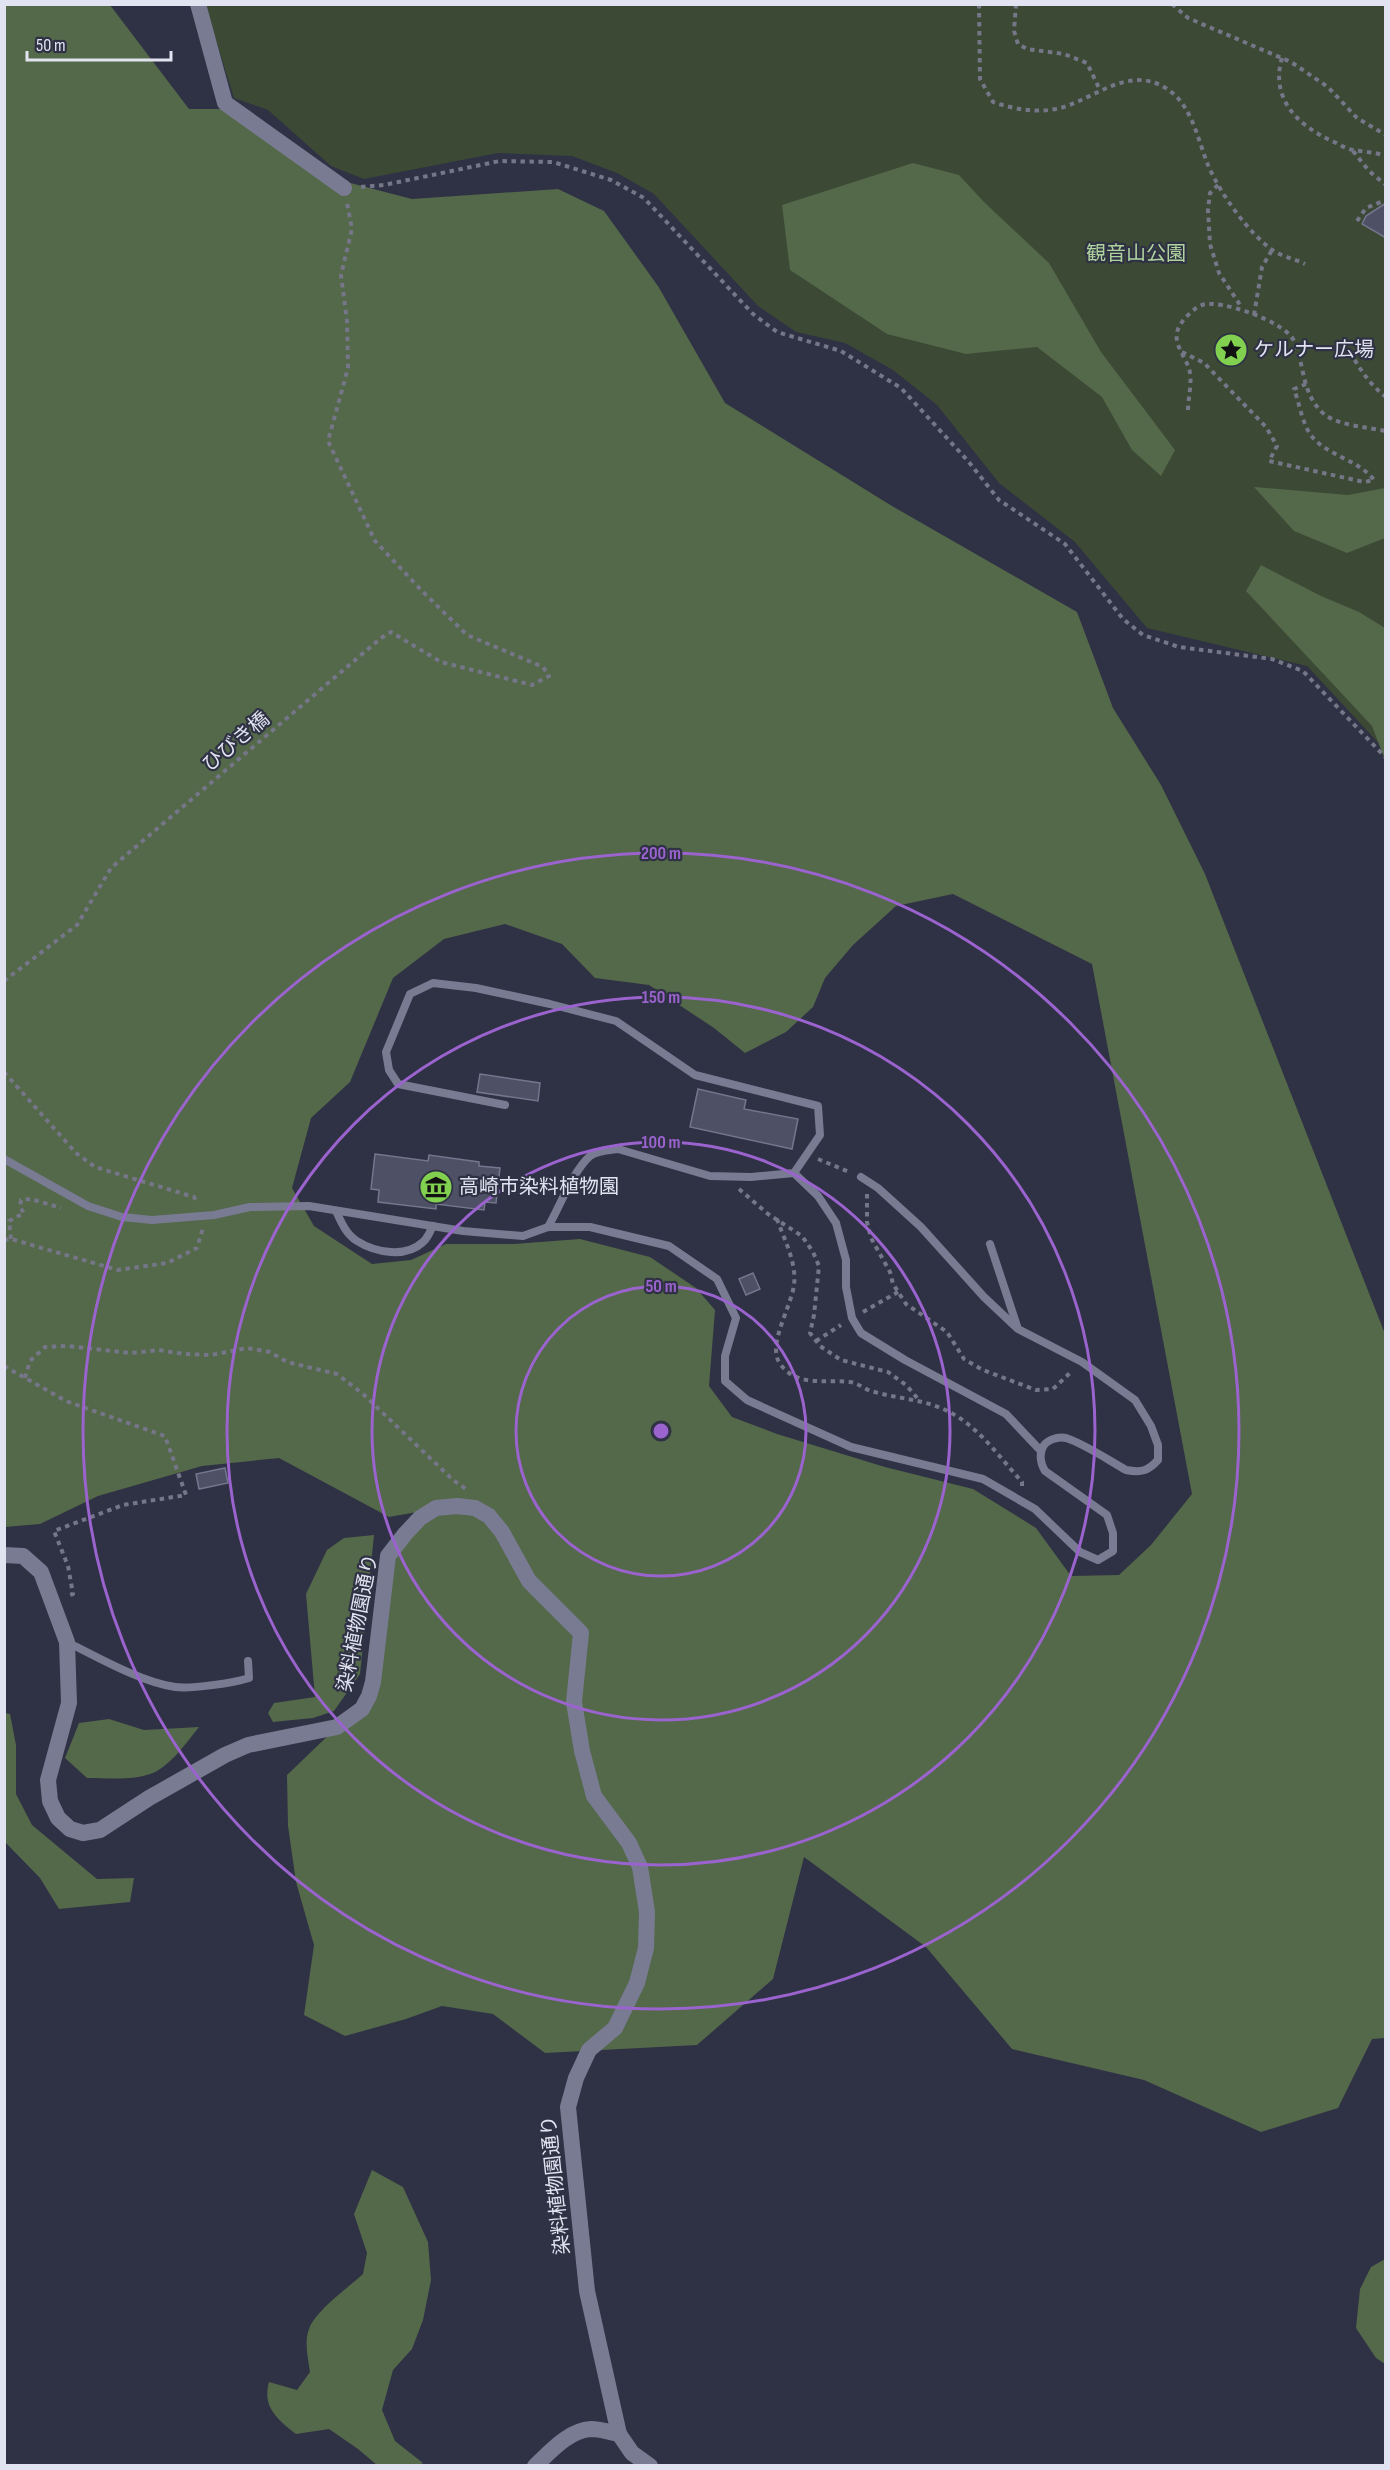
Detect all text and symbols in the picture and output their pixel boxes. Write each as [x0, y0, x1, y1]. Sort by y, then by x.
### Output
scale bar [27, 24, 171, 62]
text: 50 m [36, 35, 66, 56]
park label: 観音山公園 [1086, 242, 1186, 266]
place icon: ケルナー広場 [1213, 332, 1249, 368]
place label: ケルナー広場 [1254, 338, 1374, 362]
street label: ひびき橋 [198, 707, 274, 777]
text: 200 m [641, 843, 681, 864]
text: 150 m [642, 987, 680, 1008]
text: 100 m [642, 1132, 681, 1153]
museum icon: 高崎市染料植物園 [418, 1169, 454, 1205]
place label: 高崎市染料植物園 [459, 1175, 619, 1199]
text: 50 m [645, 1276, 677, 1297]
centre of rings [651, 1421, 671, 1441]
street label: 染料植物園通り [333, 1552, 383, 1694]
street label: 染料植物園通り [537, 2114, 575, 2256]

